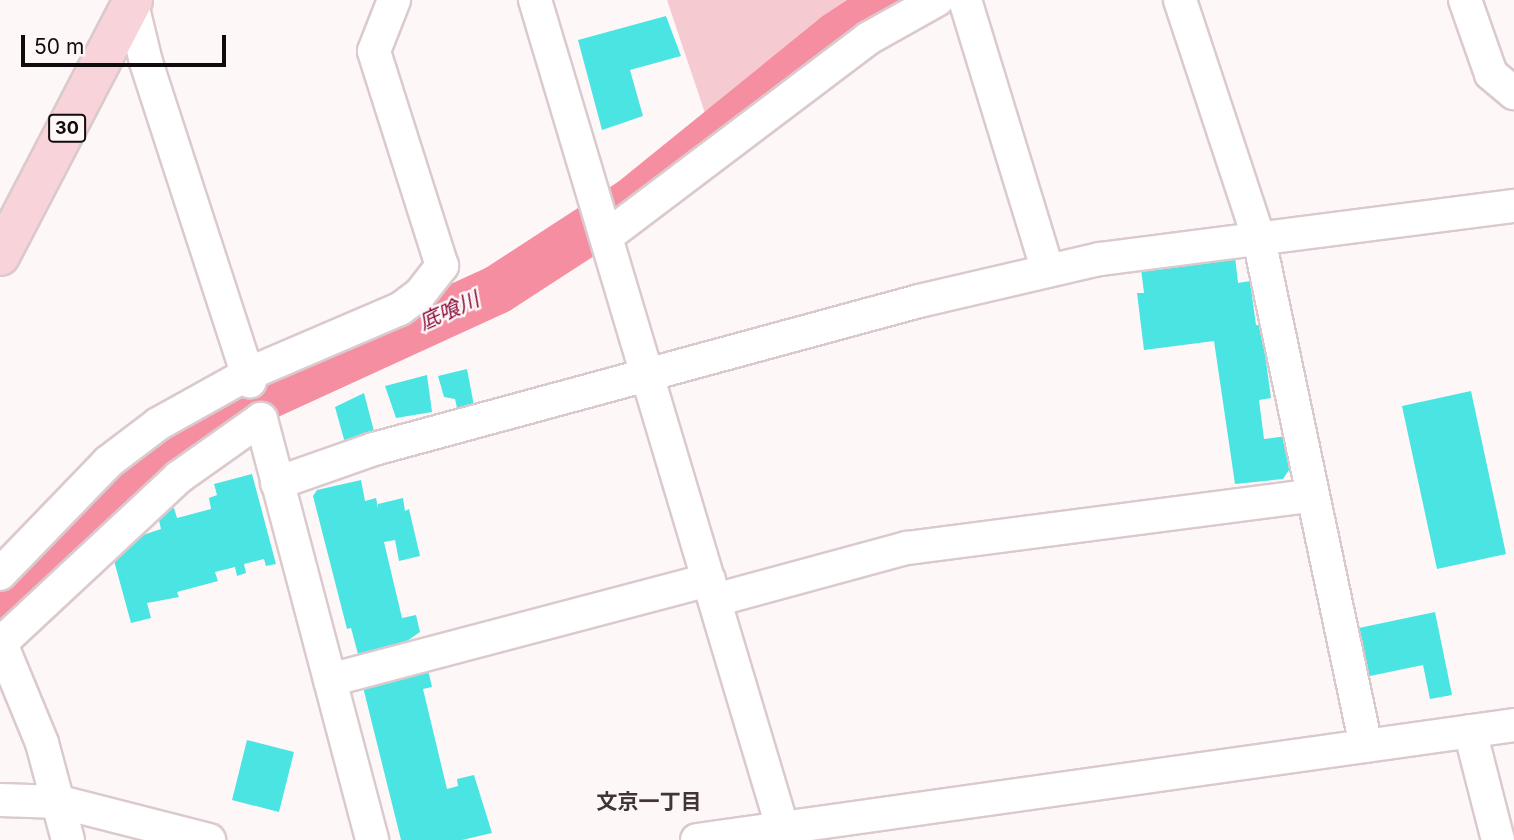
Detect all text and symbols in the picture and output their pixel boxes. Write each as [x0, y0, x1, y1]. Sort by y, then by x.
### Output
scale bar [24, 21, 229, 65]
text: 50 m [34, 34, 84, 59]
road number: 30 [48, 113, 86, 142]
water label: 底喰川 [415, 287, 483, 335]
district label: 文京一丁目 [597, 789, 701, 815]

